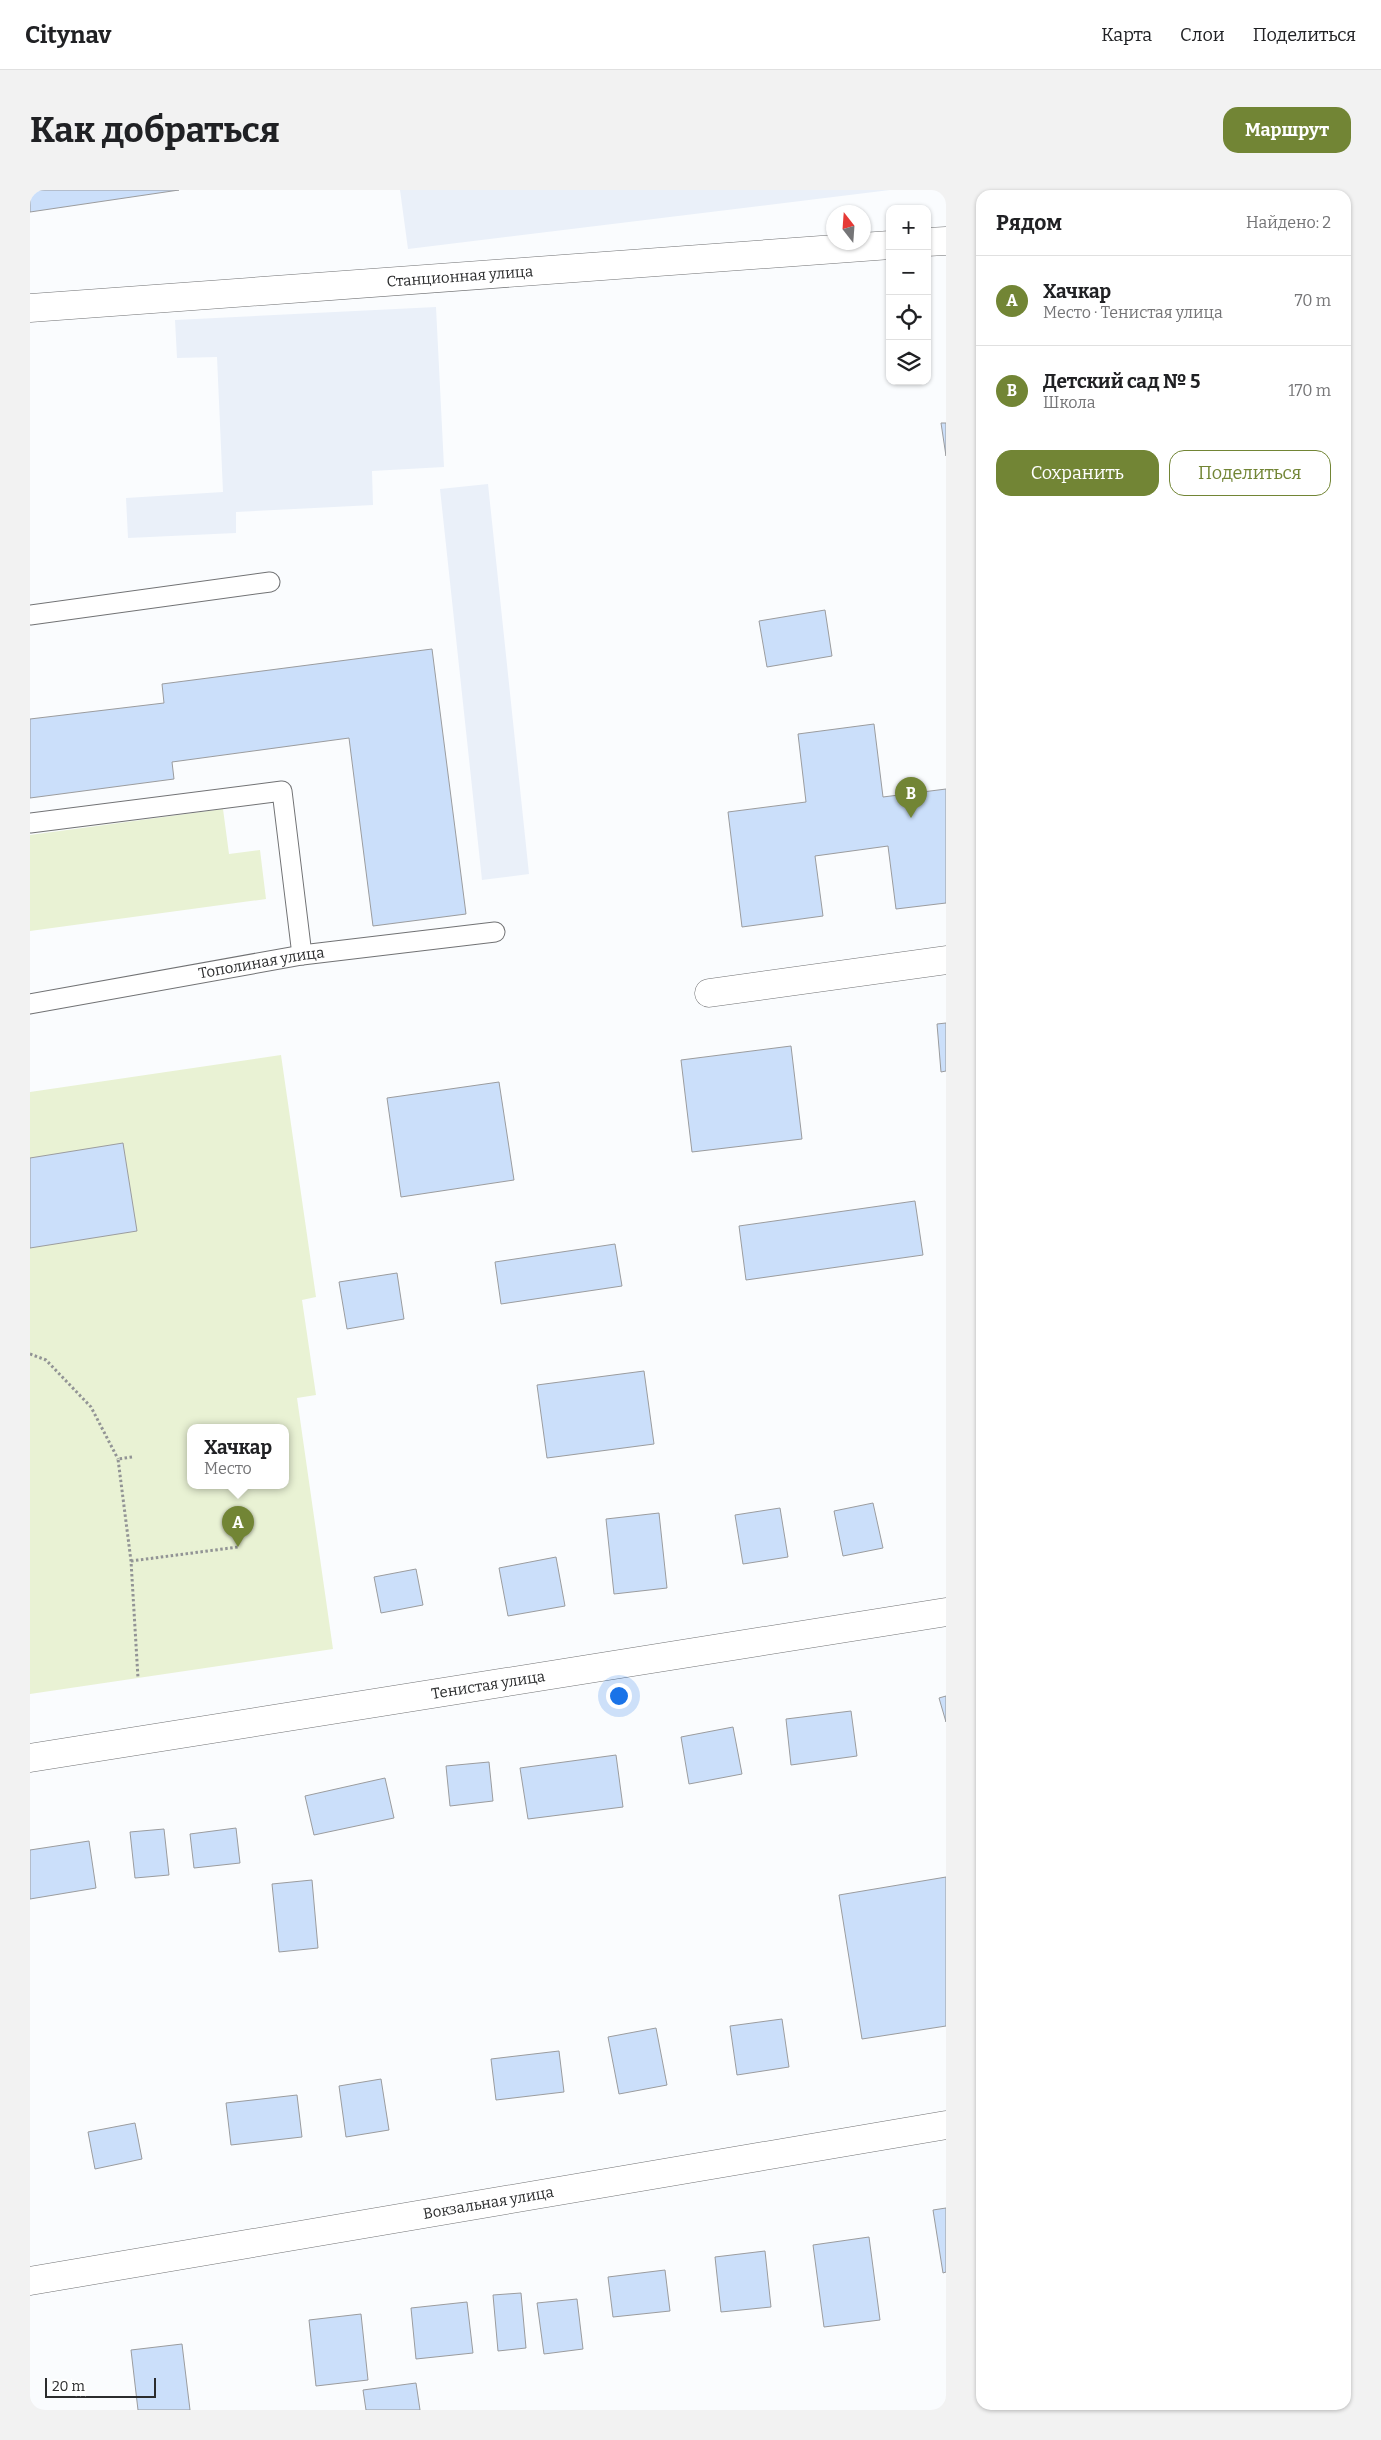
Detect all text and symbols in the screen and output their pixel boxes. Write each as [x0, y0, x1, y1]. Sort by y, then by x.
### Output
text: Citynav [25, 21, 111, 49]
text: Карта [1101, 24, 1152, 46]
text: Слои [1180, 24, 1225, 46]
text: Поделиться [1253, 24, 1356, 46]
button: Маршрут [1223, 107, 1351, 153]
text: Как добраться [30, 109, 280, 151]
north arrow [826, 205, 871, 250]
map controls [886, 205, 931, 385]
button: + [886, 205, 931, 250]
text: Рядом [996, 210, 1062, 236]
text: Найдено: 2 [1246, 213, 1331, 232]
button: − [886, 250, 931, 295]
street label: Станционная улица [386, 262, 534, 291]
text: Хачкар [1043, 280, 1111, 303]
text: A [1006, 291, 1018, 310]
text: 70 m [1295, 291, 1331, 310]
button: locate [886, 295, 931, 340]
text: Место · Тенистая улица [1043, 303, 1223, 322]
button: layers [886, 340, 931, 385]
text: Детский сад № 5 [1043, 370, 1200, 393]
text: B [1007, 381, 1017, 400]
text: 170 m [1288, 381, 1331, 400]
text: Школа [1043, 393, 1095, 412]
button: Сохранить [996, 450, 1159, 496]
button: Поделиться [1169, 450, 1331, 496]
pin: B [895, 777, 927, 818]
street label: Тополиная улица [197, 943, 325, 982]
popup [187, 1424, 289, 1489]
text: Хачкар [204, 1436, 272, 1459]
text: Место [204, 1459, 252, 1478]
pin: A [222, 1506, 254, 1547]
street label: Тенистая улица [430, 1667, 546, 1703]
your location [606, 1683, 632, 1709]
street label: Вокзальная улица [422, 2183, 555, 2223]
scale bar [45, 2375, 156, 2398]
text: 20 m [52, 2378, 85, 2395]

